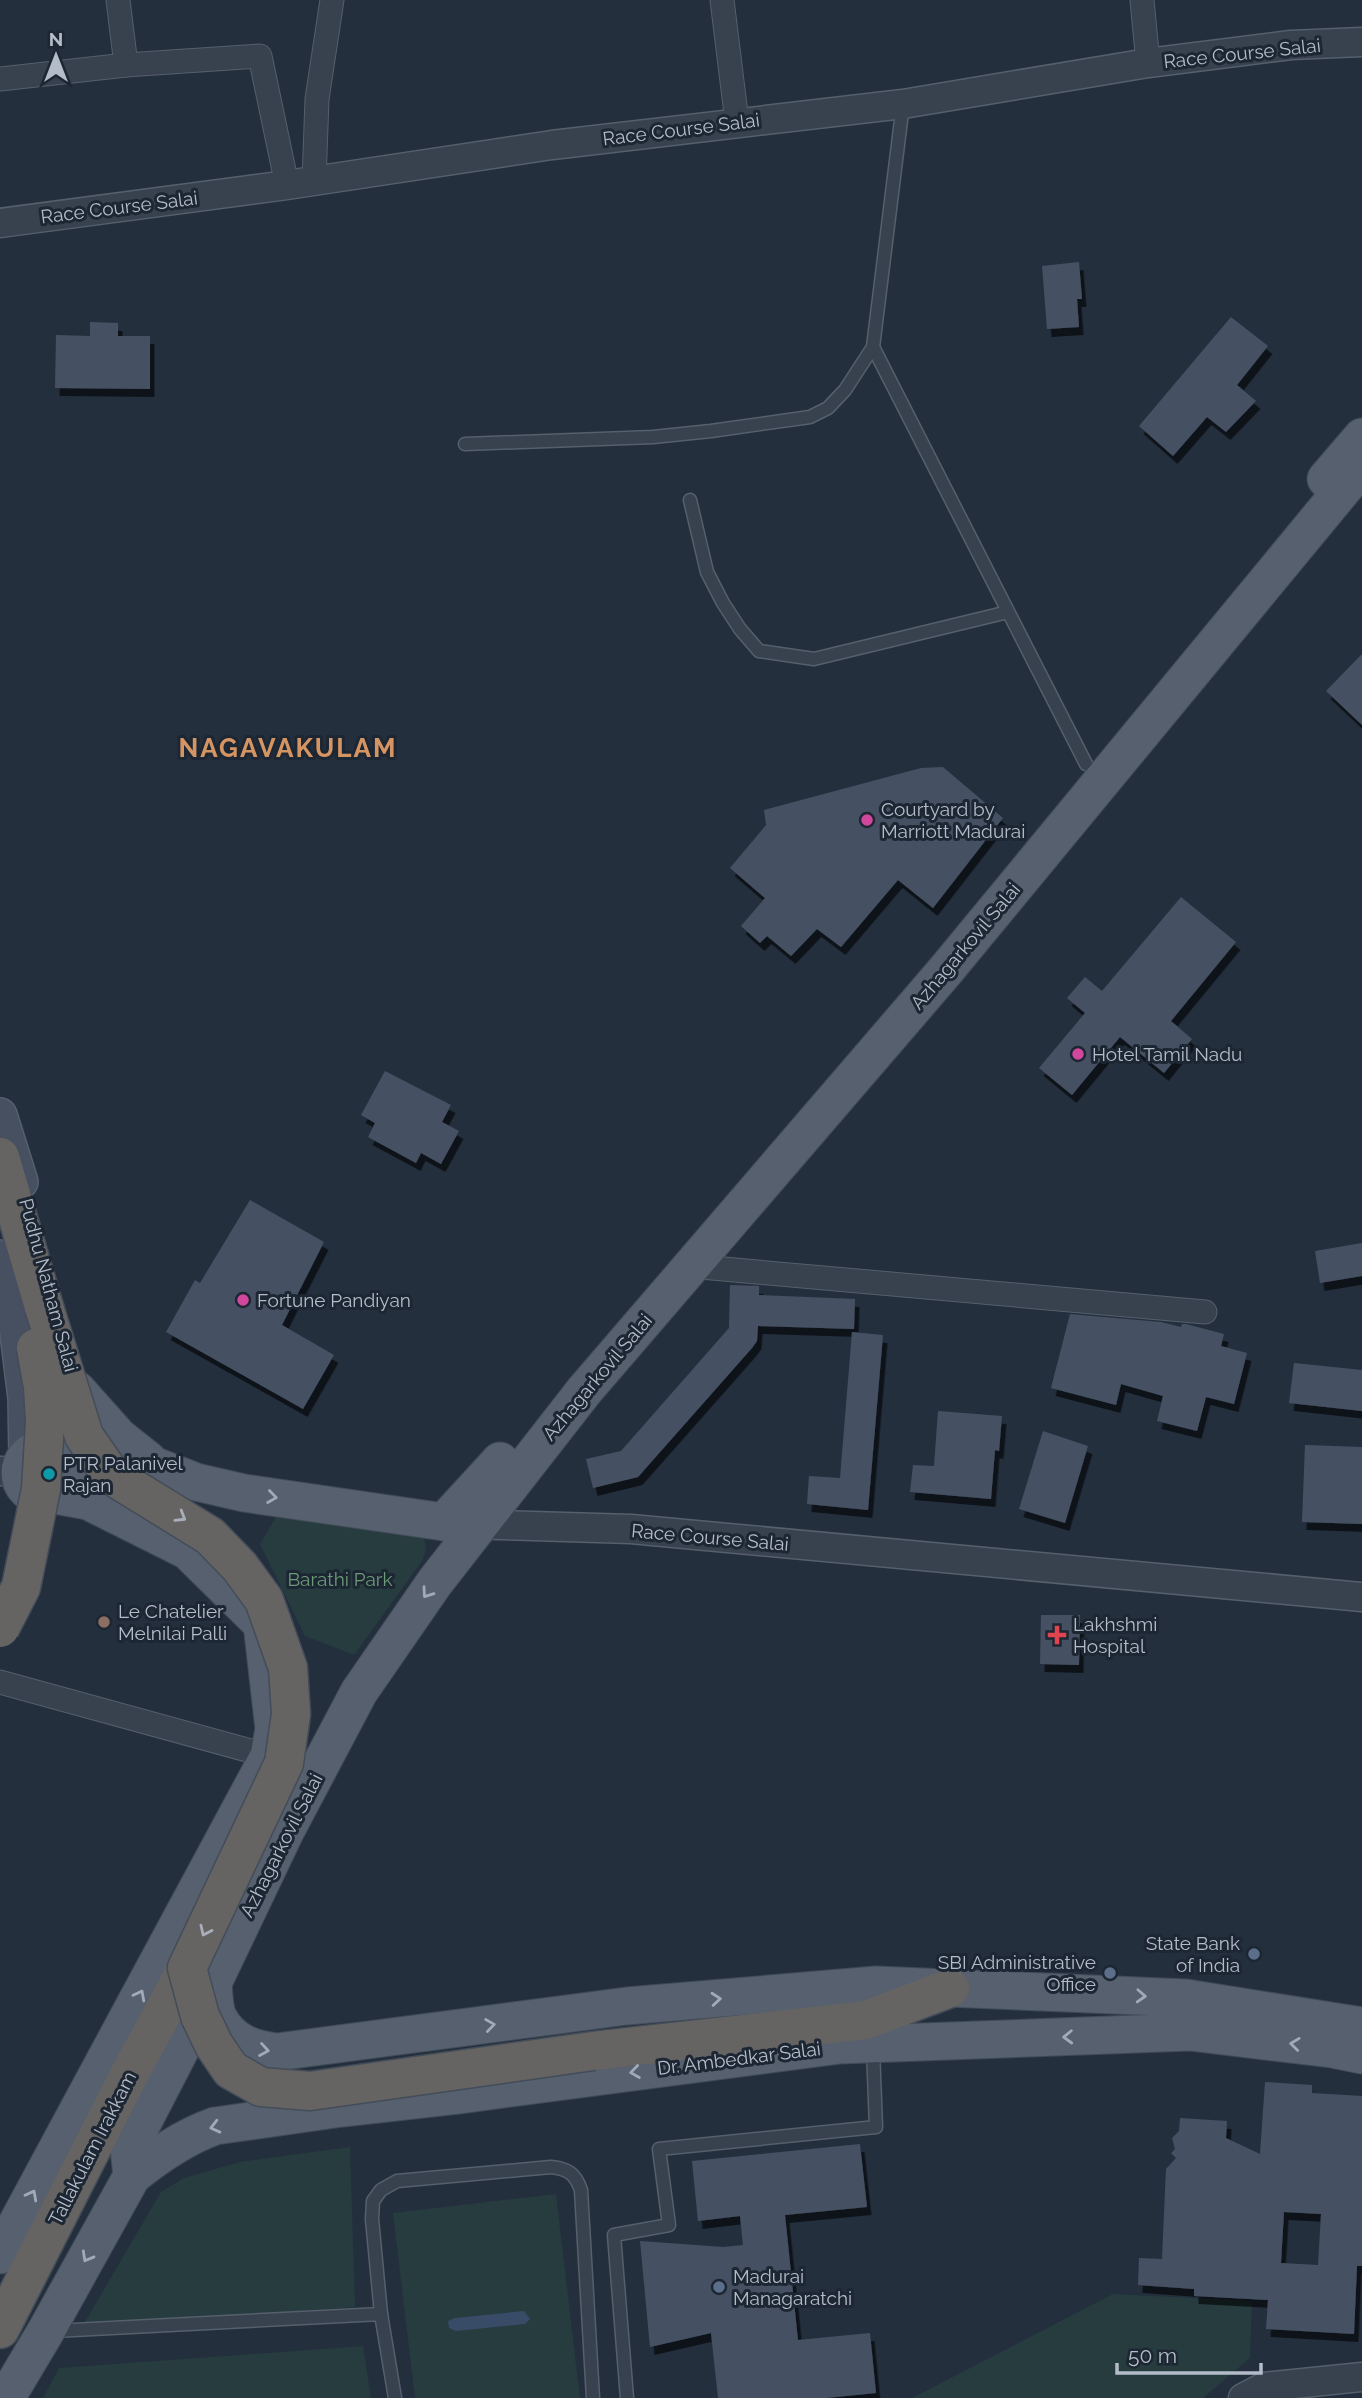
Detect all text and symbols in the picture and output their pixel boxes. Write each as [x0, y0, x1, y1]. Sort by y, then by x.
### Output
north arrow [21, 21, 91, 91]
text: N [49, 28, 63, 50]
street label: Race Course Salai [1162, 34, 1322, 72]
street label: Race Course Salai [601, 108, 761, 150]
street label: Race Course Salai [39, 186, 199, 228]
district label: NAGAVAKULAM [179, 733, 398, 763]
place label: Courtyard by Marriott Madurai [881, 798, 1025, 842]
marker: Courtyard by Marriott Madurai [859, 812, 875, 828]
street label: Azhagarkovil Salai [906, 878, 1024, 1014]
place label: Hotel Tamil Nadu [1092, 1043, 1242, 1065]
marker: Hotel Tamil Nadu [1070, 1046, 1086, 1062]
street label: Pudhu Natham Salai [15, 1196, 83, 1374]
place label: Fortune Pandiyan [257, 1289, 411, 1311]
marker: Fortune Pandiyan [235, 1292, 251, 1308]
street label: Azhagarkovil Salai [538, 1309, 656, 1445]
place label: PTR Palanivel Rajan [63, 1452, 183, 1496]
marker: PTR Palanivel Rajan [41, 1466, 57, 1482]
one-way arrow [266, 1490, 278, 1505]
one-way arrow [173, 1509, 186, 1522]
street label: Race Course Salai [630, 1519, 790, 1555]
park label: Barathi Park [287, 1568, 393, 1590]
one-way arrow [423, 1585, 435, 1598]
place label: Le Chatelier Melnilai Palli [118, 1600, 227, 1644]
place label: Lakhshmi Hospital [1073, 1613, 1157, 1657]
marker: Le Chatelier Melnilai Palli [96, 1614, 112, 1630]
marker: Lakhshmi Hospital [1047, 1625, 1067, 1645]
street label: Azhagarkovil Salai [235, 1770, 327, 1920]
one-way arrow [199, 1924, 213, 1937]
place label: State Bank of India [1146, 1932, 1240, 1976]
marker: State Bank of India [1246, 1946, 1262, 1962]
place label: SBI Administrative Office [938, 1951, 1096, 1995]
marker: SBI Administrative Office [1102, 1965, 1118, 1981]
one-way arrow [132, 1989, 145, 2002]
one-way arrow [1136, 1989, 1147, 2004]
one-way arrow [710, 1992, 721, 2007]
one-way arrow [484, 2017, 495, 2032]
one-way arrow [1062, 2029, 1073, 2044]
street label: Dr. Ambedkar Salai [656, 2037, 822, 2079]
one-way arrow [1289, 2037, 1300, 2052]
one-way arrow [258, 2042, 270, 2057]
one-way arrow [629, 2064, 641, 2079]
street label: Tallakulam Irakkam [44, 2068, 140, 2228]
one-way arrow [209, 2119, 221, 2133]
one-way arrow [24, 2190, 38, 2202]
one-way arrow [82, 2249, 95, 2262]
place label: Madurai Managaratchi [733, 2265, 852, 2309]
marker: Madurai Managaratchi [711, 2279, 727, 2295]
scale bar [1117, 2332, 1260, 2376]
text: 50 m [1128, 2343, 1177, 2368]

